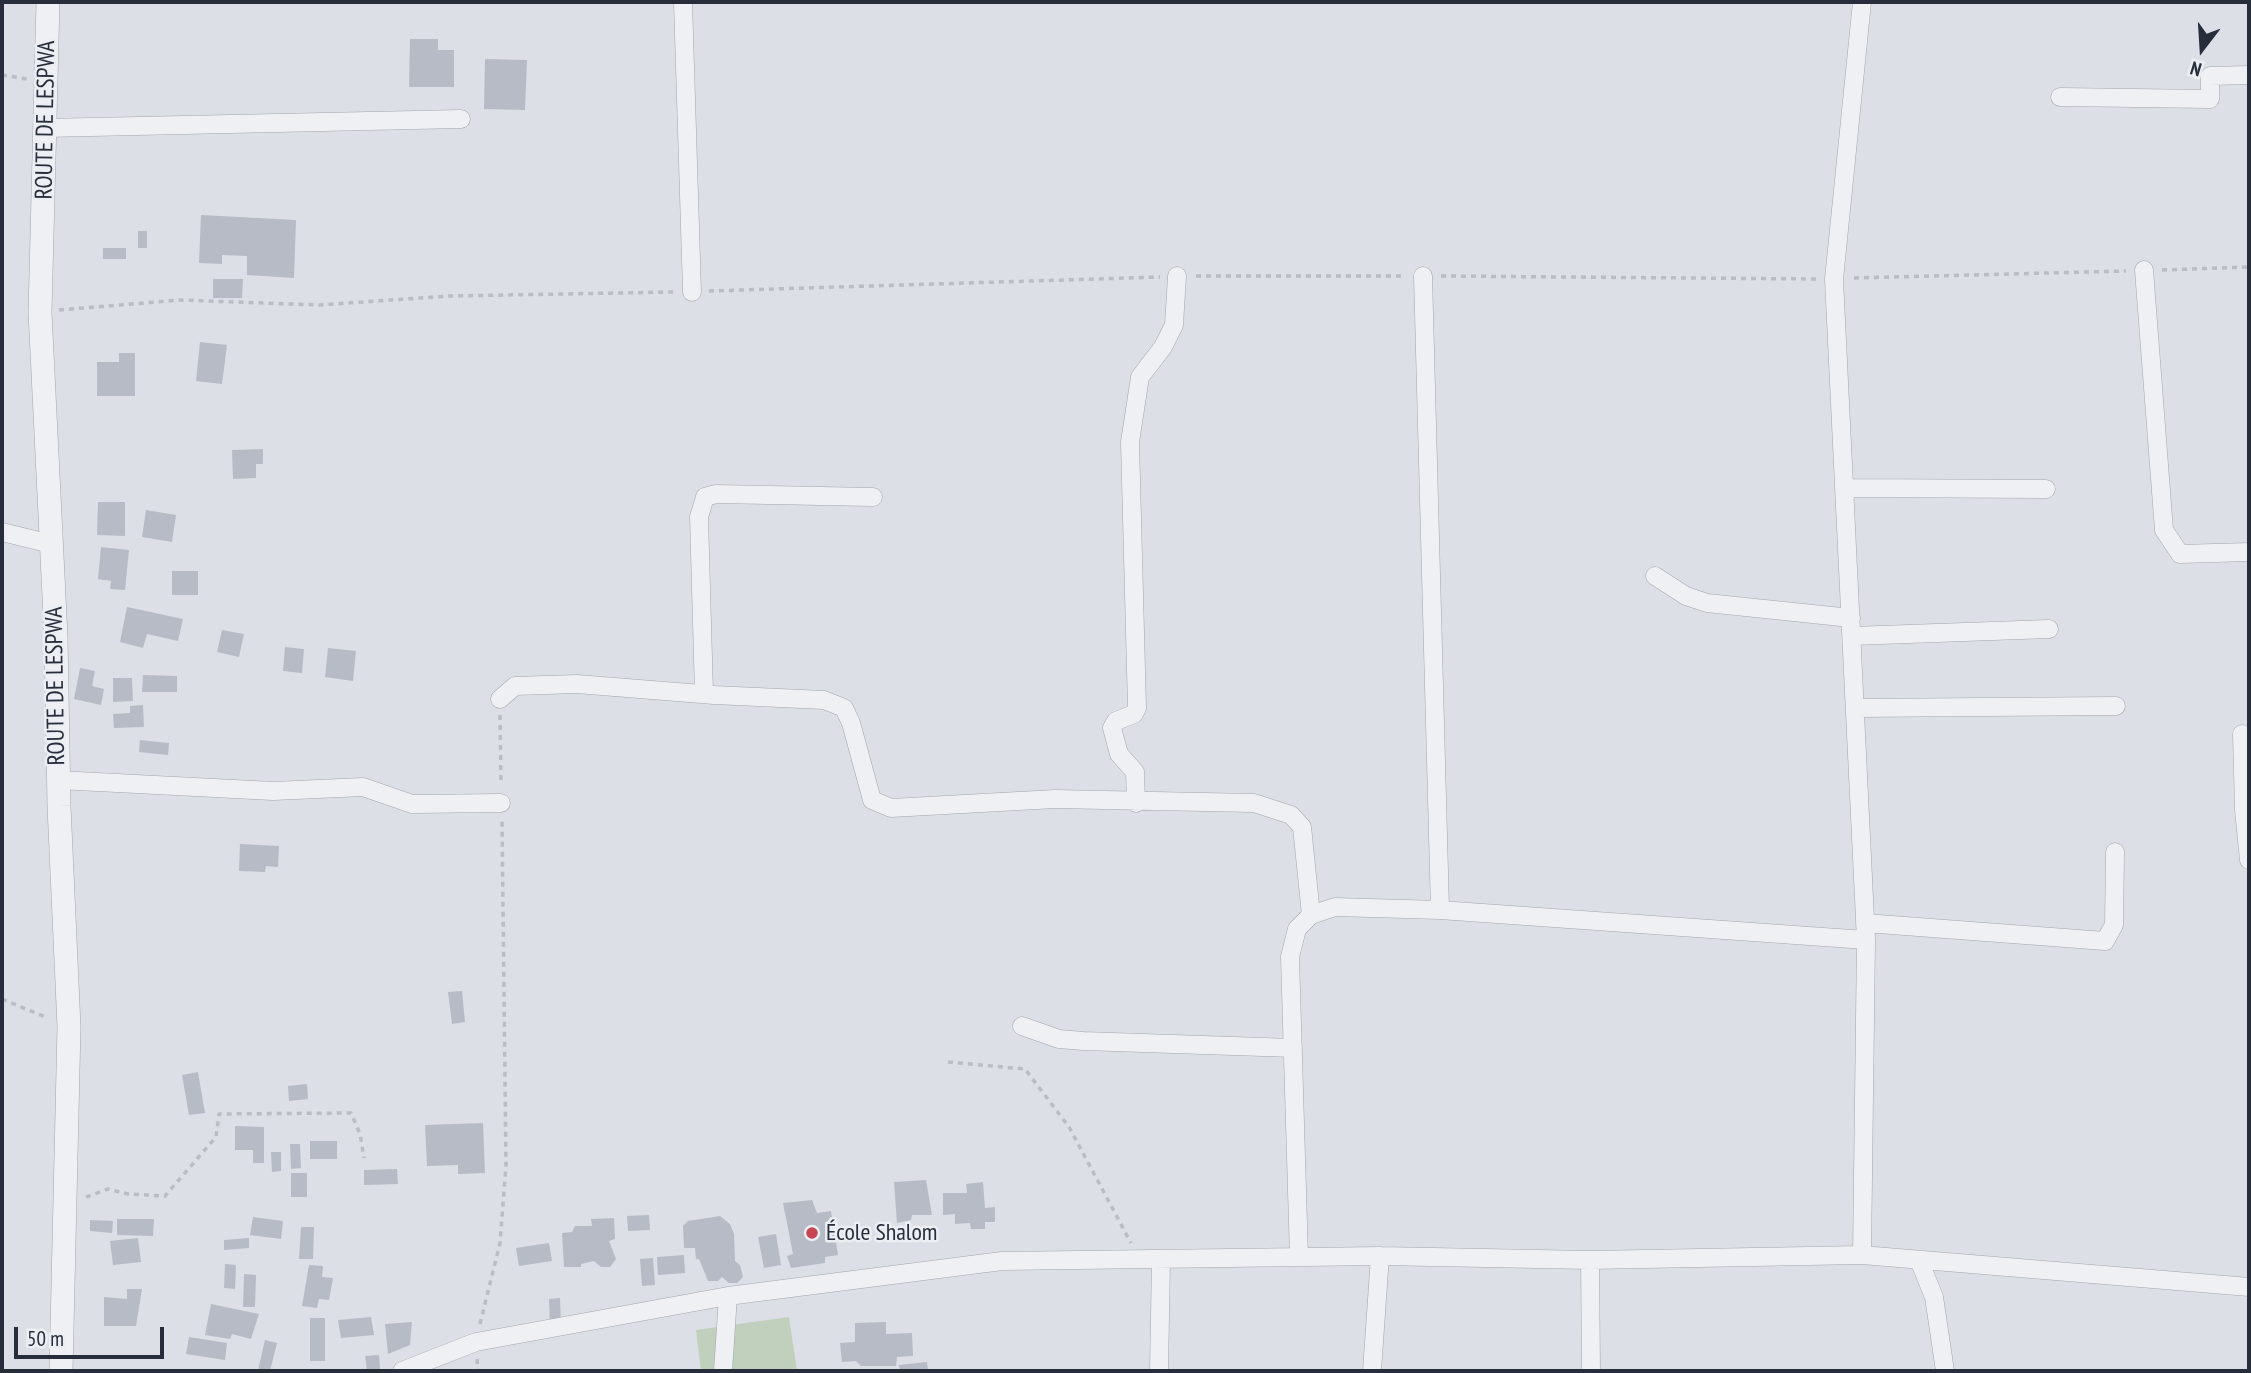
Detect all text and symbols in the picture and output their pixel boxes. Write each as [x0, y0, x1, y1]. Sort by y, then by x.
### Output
north arrow [2167, 14, 2237, 84]
street label: ROUTE DE LESPWA [30, 40, 62, 200]
text: N [2187, 56, 2204, 82]
street label: ROUTE DE LESPWA [40, 606, 72, 766]
place label: École Shalom [826, 1219, 937, 1247]
marker: École Shalom [804, 1225, 820, 1241]
scale bar [18, 1314, 168, 1358]
text: 50 m [27, 1325, 64, 1352]

